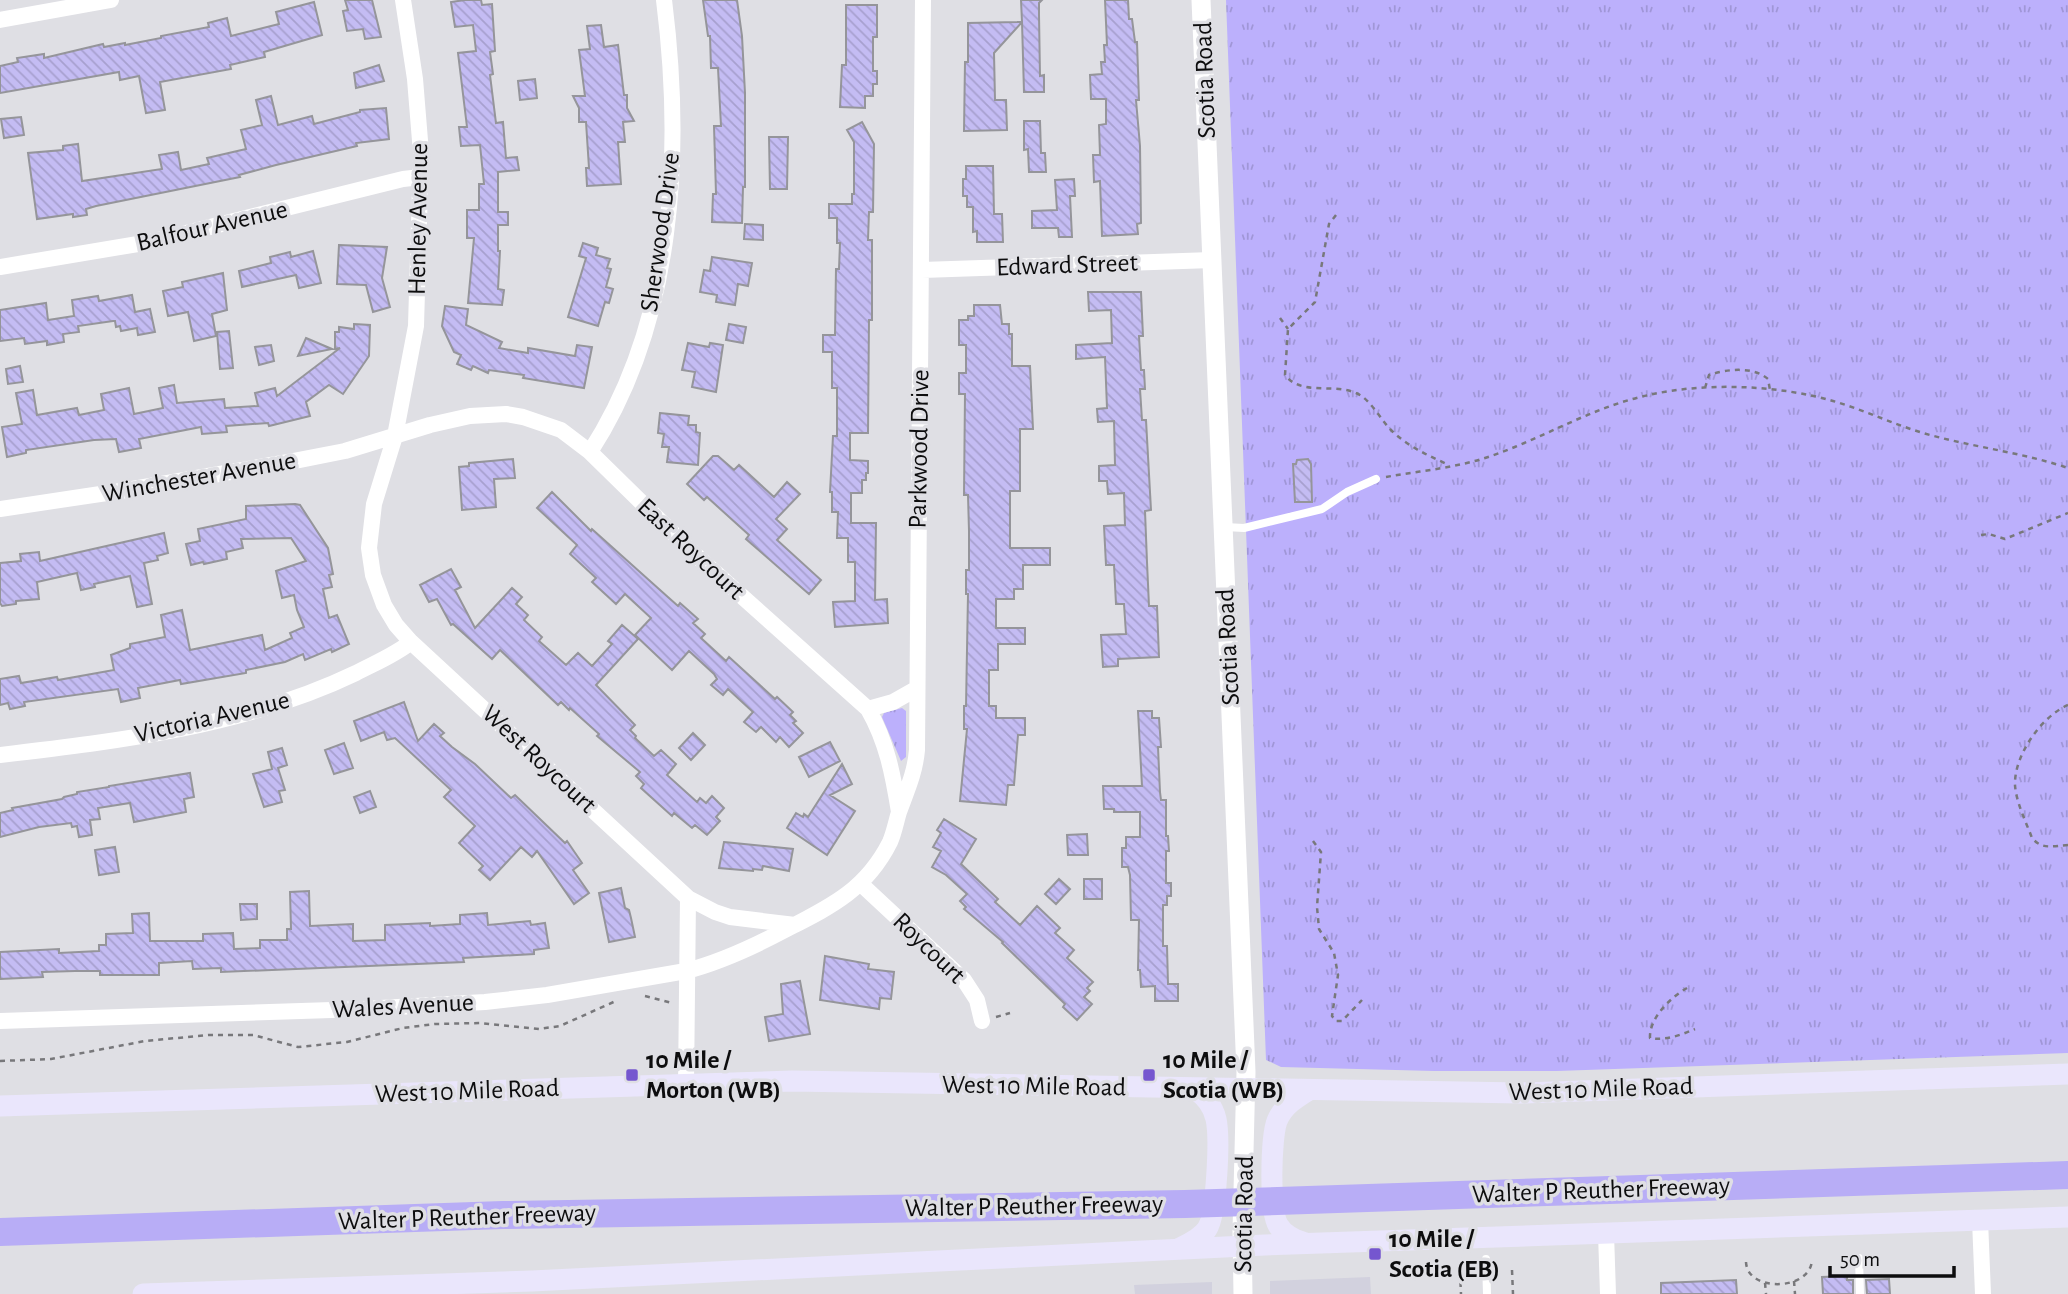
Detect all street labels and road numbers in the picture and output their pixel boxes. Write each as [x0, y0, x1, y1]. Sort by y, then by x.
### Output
street label: Scotia Road [1190, 21, 1220, 139]
street label: Henley Avenue [404, 143, 432, 295]
street label: Sherwood Drive [636, 151, 684, 313]
street label: Balfour Avenue [134, 196, 290, 256]
street label: Edward Street [996, 250, 1138, 280]
street label: Parkwood Drive [905, 369, 933, 529]
street label: Winchester Avenue [100, 447, 298, 507]
street label: East Roycourt [633, 493, 749, 605]
street label: Scotia Road [1212, 588, 1244, 706]
street label: Victoria Avenue [132, 687, 292, 747]
street label: West Roycourt [477, 700, 601, 818]
street label: Roycourt [888, 908, 970, 988]
street label: Wales Avenue [331, 989, 475, 1023]
street label: West 10 Mile Road [942, 1071, 1126, 1101]
street label: West 10 Mile Road [1508, 1073, 1694, 1105]
street label: West 10 Mile Road [374, 1075, 560, 1107]
street label: Scotia Road [1230, 1155, 1258, 1273]
street label: Walter P Reuther Freeway [1471, 1172, 1731, 1208]
street label: Walter P Reuther Freeway [905, 1191, 1163, 1221]
street label: Walter P Reuther Freeway [337, 1199, 597, 1235]

